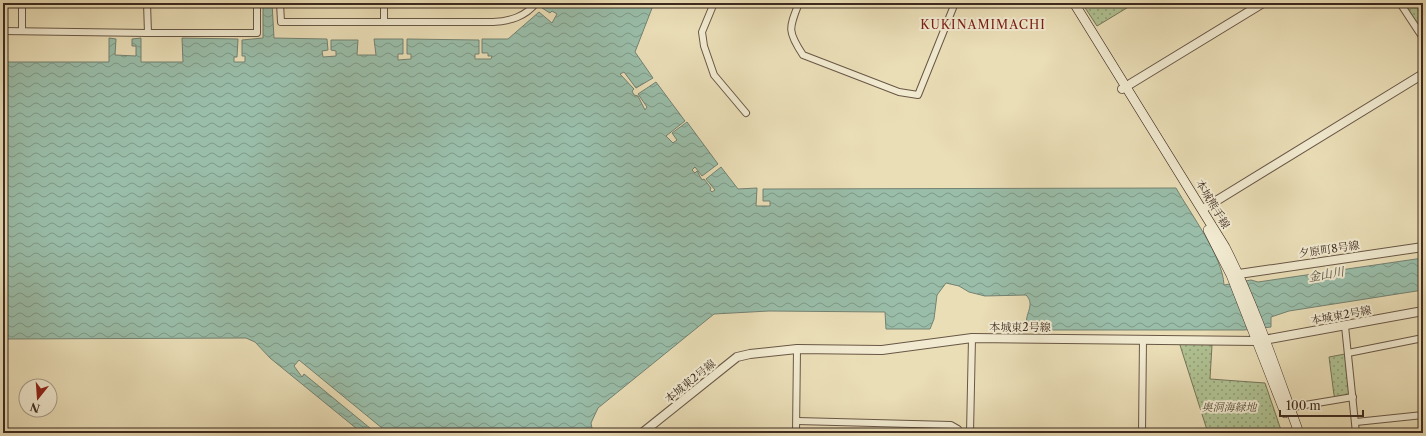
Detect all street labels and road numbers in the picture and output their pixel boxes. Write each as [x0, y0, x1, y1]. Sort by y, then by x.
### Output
street label: 本城熊手線 [1193, 177, 1233, 231]
street label: 夕原町8号線 [1298, 238, 1360, 260]
street label: 本城東2号線 [1310, 303, 1372, 327]
street label: 本城東2号線 [989, 320, 1051, 334]
street label: 本城東2号線 [662, 356, 718, 406]

